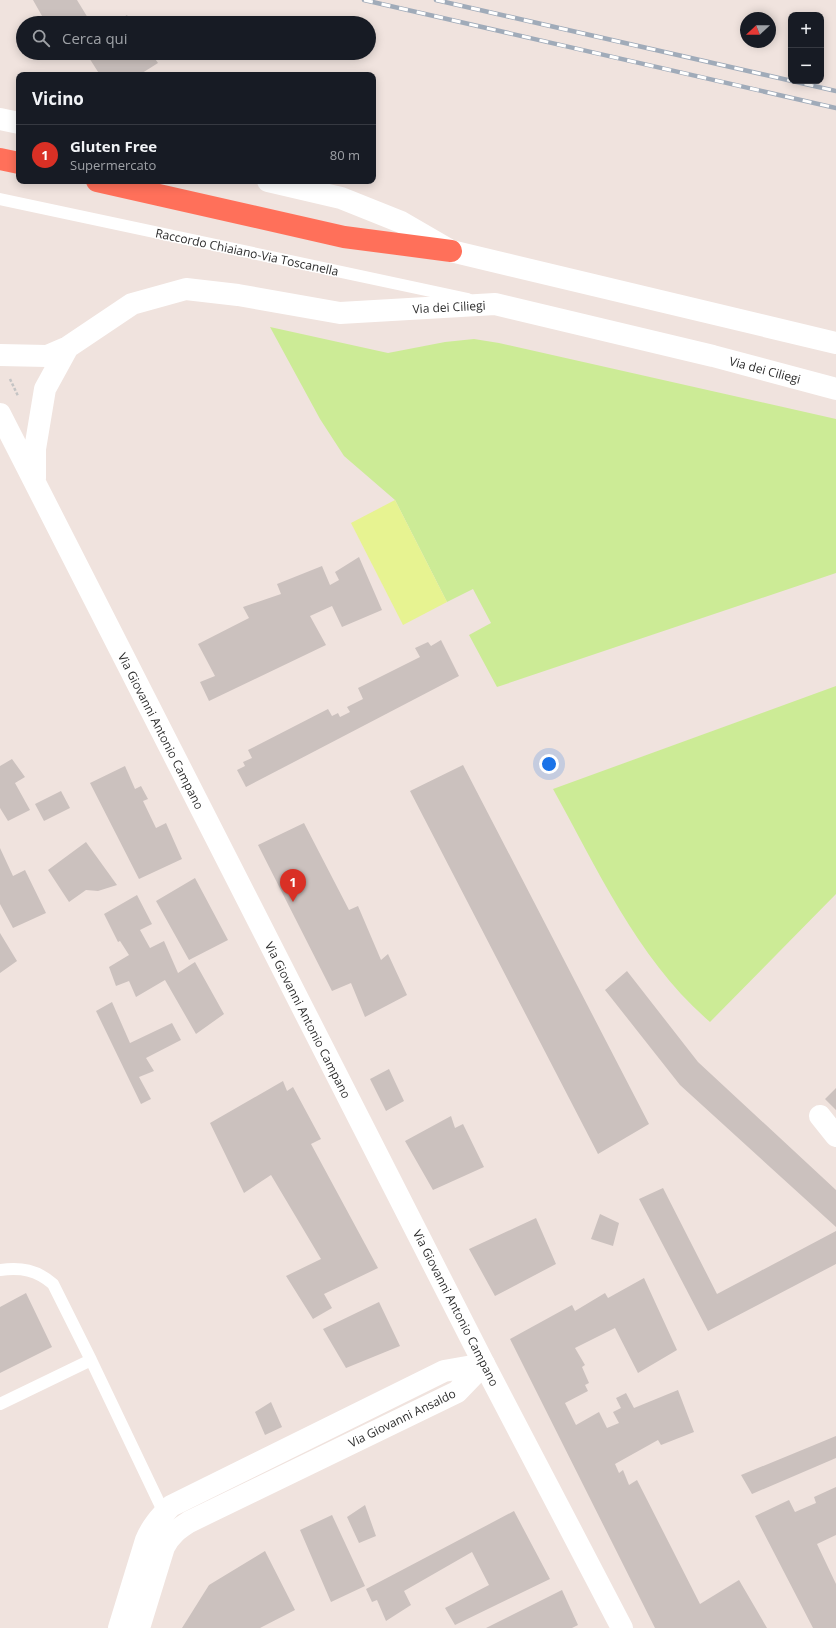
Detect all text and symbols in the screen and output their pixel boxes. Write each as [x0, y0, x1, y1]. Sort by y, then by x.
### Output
north arrow [740, 12, 776, 48]
map controls [788, 12, 824, 84]
button: + [788, 12, 824, 48]
search box [16, 16, 376, 60]
icon: search [30, 27, 52, 49]
text: Cerca qui [62, 28, 128, 48]
button: − [788, 48, 824, 84]
text: Vicino [32, 87, 84, 110]
text: Gluten Free [70, 136, 157, 156]
text: 1 [41, 146, 49, 164]
text: 80 m [330, 146, 360, 164]
text: Supermercato [70, 156, 156, 174]
street label: Raccordo Chiaiano-Via Toscanella [154, 224, 340, 280]
street label: Via dei Ciliegi [412, 297, 486, 317]
street label: Via dei Ciliegi [727, 352, 803, 388]
street label: Via Giovanni Antonio Campano [114, 650, 208, 812]
your location [539, 754, 559, 774]
pin: 1 [280, 869, 306, 902]
street label: Via Giovanni Antonio Campano [261, 939, 355, 1101]
street label: Via Giovanni Antonio Campano [409, 1227, 503, 1389]
street label: Via Giovanni Ansaldo [346, 1385, 458, 1451]

